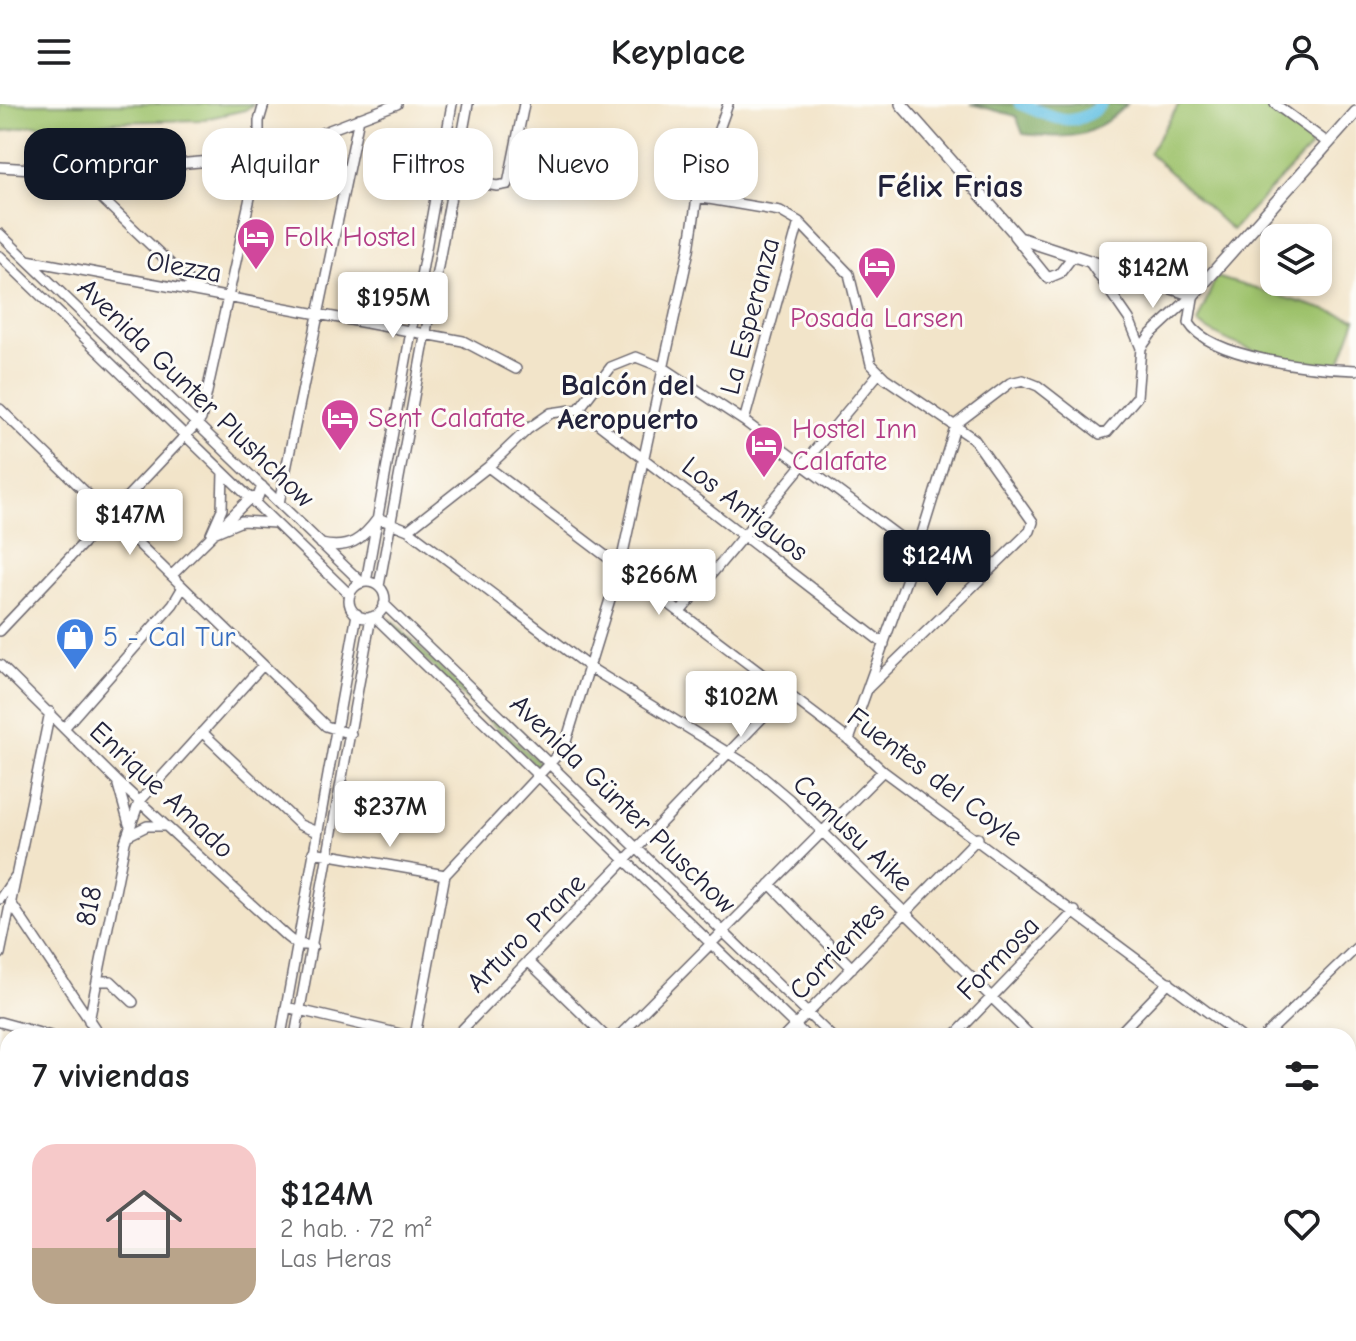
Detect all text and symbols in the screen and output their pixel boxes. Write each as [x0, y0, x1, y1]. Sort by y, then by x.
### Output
icon: menu [32, 30, 76, 74]
icon: person [1280, 30, 1324, 74]
text: Keyplace [611, 32, 745, 73]
chip: Comprar [24, 128, 186, 200]
chip: Alquilar [202, 128, 347, 200]
chip: Filtros [363, 128, 493, 200]
chip: Nuevo [509, 128, 638, 200]
chip: Piso [654, 128, 758, 200]
district label: Félix Frias [877, 168, 1023, 205]
hotel icon: Folk Hostel [235, 216, 277, 271]
place label: Folk Hostel [284, 221, 416, 253]
map controls [1260, 224, 1332, 296]
button: layers [1260, 224, 1332, 296]
street label: La Esperanza [714, 234, 786, 398]
pin: $142M [1097, 242, 1209, 310]
street label: Olezza [144, 245, 224, 289]
hotel icon: Posada Larsen [856, 245, 898, 300]
text: $142M [1117, 253, 1189, 283]
street label: Avenida Gunter Plushchow [71, 272, 321, 514]
pin: $195M [337, 272, 449, 340]
text: $195M [356, 283, 430, 313]
place label: Posada Larsen [790, 302, 964, 334]
district label: Balcón del Aeropuerto [557, 368, 699, 437]
hotel icon: Sent Calafate [319, 397, 361, 452]
place label: Sent Calafate [368, 402, 526, 434]
place label: Hostel Inn Calafate [792, 413, 917, 477]
hotel icon: Hostel Inn Calafate [743, 424, 785, 479]
street label: Los Antiguos [676, 450, 814, 568]
pin: $147M [74, 489, 186, 557]
text: $147M [95, 500, 165, 530]
pin: $124M [881, 530, 993, 598]
text: $124M [901, 541, 973, 571]
pin: $266M [603, 549, 715, 617]
text: $266M [621, 560, 697, 590]
shop icon: 5 - Cal Tur [54, 616, 96, 671]
place label: 5 - Cal Tur [103, 621, 235, 653]
pin: $102M [685, 671, 797, 739]
text: $102M [704, 682, 778, 712]
street label: Avenida Günter Pluschow [504, 688, 743, 920]
street label: Fuentes del Coyle [841, 701, 1029, 853]
street label: Enrique Amado [83, 715, 241, 865]
street label: Camusu Aike [786, 768, 920, 898]
pin: $237M [334, 781, 446, 849]
text: $237M [353, 792, 427, 822]
street label: Arturo Prane [460, 867, 592, 999]
street label: 818 [69, 883, 109, 929]
street label: Corrientes [783, 896, 891, 1006]
street label: Formosa [950, 909, 1046, 1007]
icon: filters [1280, 1054, 1324, 1098]
text: 7 viviendas [32, 1056, 189, 1096]
text: $124M [280, 1174, 373, 1214]
icon: home [96, 1176, 192, 1272]
icon: heart [1280, 1202, 1324, 1246]
text: 2 hab. · 72 m² [280, 1214, 431, 1244]
text: Las Heras [280, 1244, 391, 1274]

